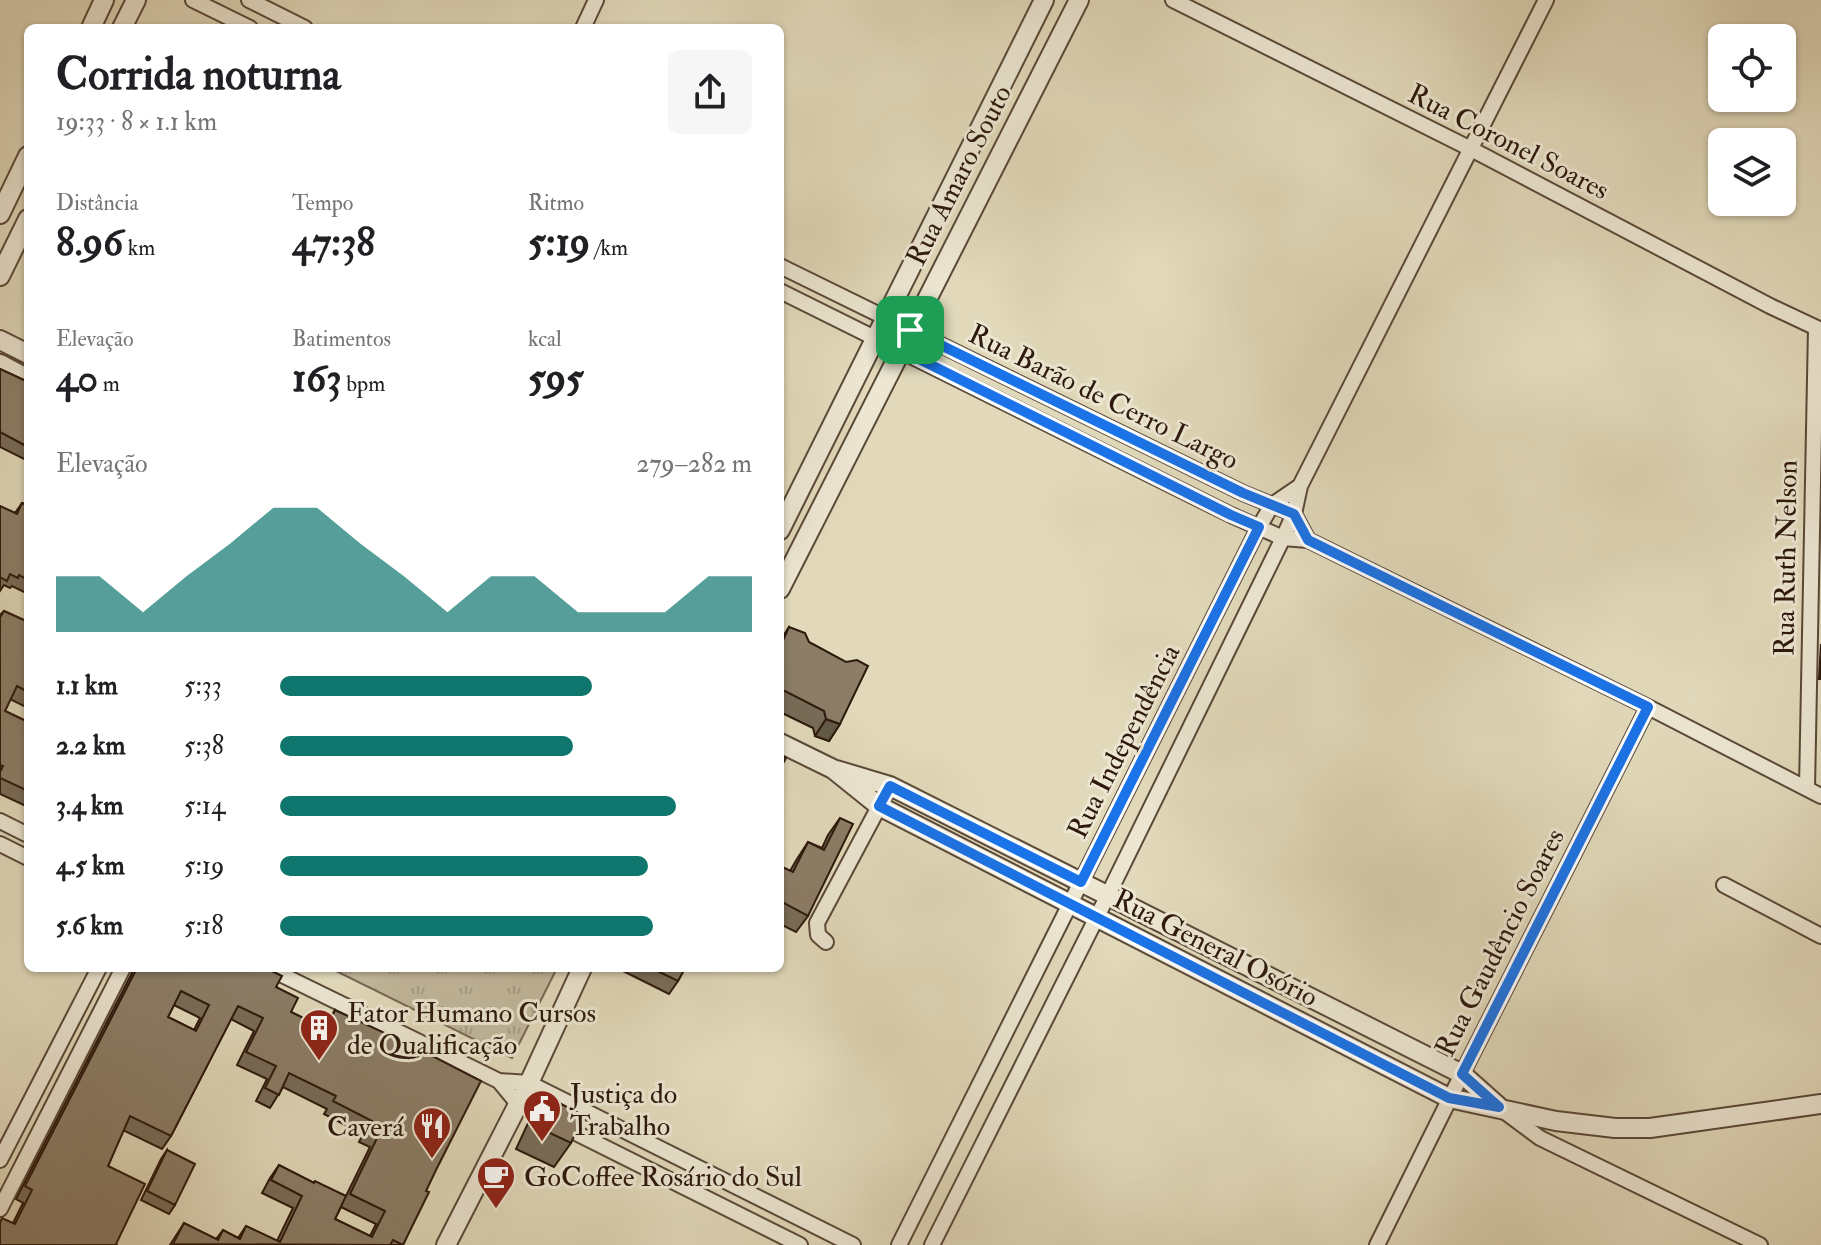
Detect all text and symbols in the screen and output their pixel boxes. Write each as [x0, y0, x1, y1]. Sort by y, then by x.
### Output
map controls [1708, 24, 1796, 216]
button: locate [1708, 24, 1796, 112]
text: Corrida noturna [56, 48, 341, 103]
button: share [668, 50, 752, 134]
street label: Rua Coronel Soares [1402, 77, 1615, 208]
street label: Rua Amaro Souto [899, 79, 1020, 272]
text: 19:33 · 8 × 1.1 km [56, 106, 217, 138]
button: layers [1708, 128, 1796, 216]
text: Distância [56, 189, 139, 217]
text: Tempo [292, 189, 353, 217]
text: Ritmo [528, 189, 584, 217]
text: 8.96 [56, 217, 123, 268]
text: 47:38 [292, 217, 375, 268]
text: 5:19 [528, 217, 590, 268]
text: km [123, 234, 155, 262]
text: /km [590, 234, 628, 262]
pin [876, 296, 944, 364]
icon: arrive [888, 308, 932, 352]
street label: Rua Barão de Cerro Largo [963, 317, 1244, 478]
text: Elevação [56, 325, 134, 353]
text: Batimentos [292, 325, 391, 353]
text: kcal [528, 325, 562, 353]
text: 40 [56, 353, 98, 404]
text: 163 [292, 353, 342, 404]
text: 595 [528, 353, 584, 404]
text: m [98, 370, 120, 398]
text: bpm [342, 370, 385, 398]
text: Elevação [56, 448, 148, 480]
text: 279–282 m [636, 448, 752, 480]
street label: Rua Ruth Nelson [1767, 460, 1806, 656]
street label: Rua Independência [1060, 638, 1189, 845]
text: 1.1 km [56, 670, 118, 702]
text: 5:33 [184, 670, 222, 702]
text: 2.2 km [56, 730, 125, 762]
text: 5:38 [184, 730, 224, 762]
text: 3.4 km [56, 790, 123, 822]
text: 5:14 [184, 790, 225, 822]
street label: Rua Gaudêncio Soares [1428, 823, 1573, 1063]
text: 4.5 km [56, 850, 125, 882]
text: 5:19 [184, 850, 224, 882]
street label: Rua General Osório [1107, 882, 1324, 1015]
text: 5.6 km [56, 910, 123, 942]
text: 5:18 [184, 910, 223, 942]
place label: Fator Humano Cursos de Qualificação [347, 996, 596, 1063]
building icon: Fator Humano Cursos de Qualificação [298, 1007, 340, 1062]
place label: Justiça do Trabalho [569, 1077, 677, 1144]
public building icon: Justiça do Trabalho [521, 1088, 563, 1143]
restaurant icon: Caverá [411, 1105, 453, 1160]
place label: Caverá [327, 1110, 404, 1145]
cafe icon: GoCoffee Rosário do Sul [475, 1155, 517, 1210]
place label: GoCoffee Rosário do Sul [524, 1160, 802, 1195]

